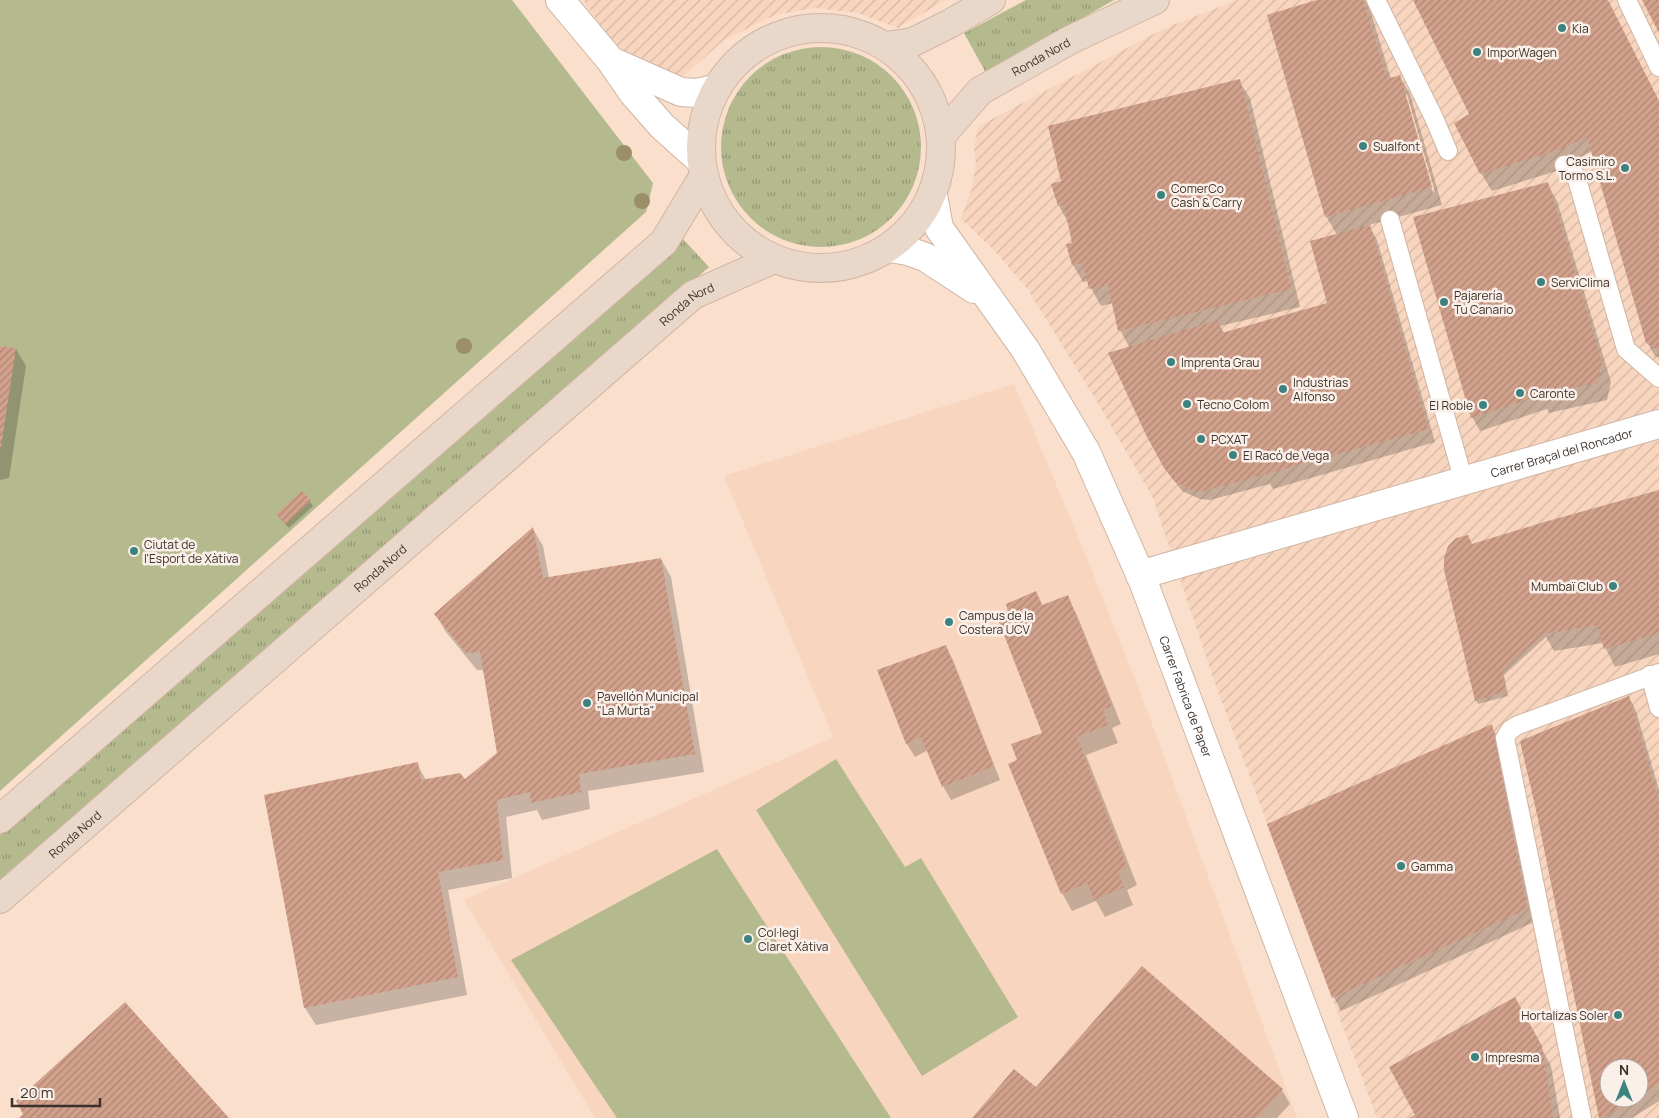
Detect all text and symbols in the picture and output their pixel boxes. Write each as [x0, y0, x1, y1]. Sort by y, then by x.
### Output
place label: Kia [1572, 20, 1589, 37]
marker: Kia [1556, 22, 1568, 34]
street label: Ronda Nord [1008, 33, 1073, 80]
place label: ImporWagen [1487, 44, 1557, 61]
marker: ImporWagen [1471, 46, 1483, 58]
place label: Sualfont [1373, 138, 1420, 155]
marker: Sualfont [1357, 140, 1369, 152]
place label: Casimiro Tormo S.L. [1558, 153, 1615, 184]
marker: Casimiro Tormo S.L. [1619, 162, 1631, 174]
place label: ComerCo Cash & Carry [1171, 180, 1243, 211]
marker: ComerCo Cash & Carry [1155, 189, 1167, 201]
place label: ServiClima [1551, 274, 1610, 291]
marker: ServiClima [1535, 276, 1547, 288]
street label: Ronda Nord [655, 278, 717, 329]
place label: Pajarería Tu Canario [1454, 287, 1513, 318]
marker: Pajarería Tu Canario [1438, 296, 1450, 308]
place label: Imprenta Grau [1181, 354, 1259, 371]
marker: Imprenta Grau [1165, 356, 1177, 368]
place label: Industrias Alfonso [1293, 374, 1348, 405]
marker: Industrias Alfonso [1277, 383, 1289, 395]
place label: Caronte [1530, 385, 1575, 402]
marker: Caronte [1514, 387, 1526, 399]
place label: Tecno Colom [1197, 396, 1269, 413]
place label: El Roble [1429, 397, 1473, 414]
marker: Tecno Colom [1181, 398, 1193, 410]
marker: El Roble [1477, 399, 1489, 411]
street label: Carrer Braçal del Roncador [1488, 423, 1635, 481]
place label: PCXAT [1211, 431, 1249, 448]
marker: PCXAT [1195, 433, 1207, 445]
place label: El Racó de Vega [1243, 447, 1329, 464]
marker: El Racó de Vega [1227, 449, 1239, 461]
place label: Ciutat de l'Esport de Xàtiva [144, 536, 238, 567]
street label: Ronda Nord [350, 540, 410, 596]
marker: Ciutat de l'Esport de Xàtiva [128, 545, 140, 557]
place label: Mumbaï Club [1531, 578, 1603, 595]
marker: Mumbaï Club [1607, 580, 1619, 592]
place label: Campus de la Costera UCV [959, 607, 1033, 638]
marker: Campus de la Costera UCV [943, 616, 955, 628]
street label: Carrer Fabrica de Paper [1156, 633, 1217, 760]
place label: Pavellón Municipal "La Murta" [597, 688, 698, 719]
marker: Pavellón Municipal "La Murta" [581, 697, 593, 709]
street label: Ronda Nord [45, 806, 105, 862]
place label: Gamma [1411, 858, 1453, 875]
marker: Gamma [1395, 860, 1407, 872]
place label: Col·legi Claret Xàtiva [758, 924, 828, 955]
marker: Col·legi Claret Xàtiva [742, 933, 754, 945]
place label: Hortalizas Soler [1521, 1007, 1609, 1024]
marker: Hortalizas Soler [1612, 1009, 1624, 1021]
place label: Impresma [1485, 1049, 1539, 1066]
marker: Impresma [1469, 1051, 1481, 1063]
north arrow [1599, 1058, 1649, 1108]
text: N [1619, 1060, 1629, 1079]
scale bar [12, 1076, 100, 1108]
text: 20 m [20, 1082, 53, 1103]

